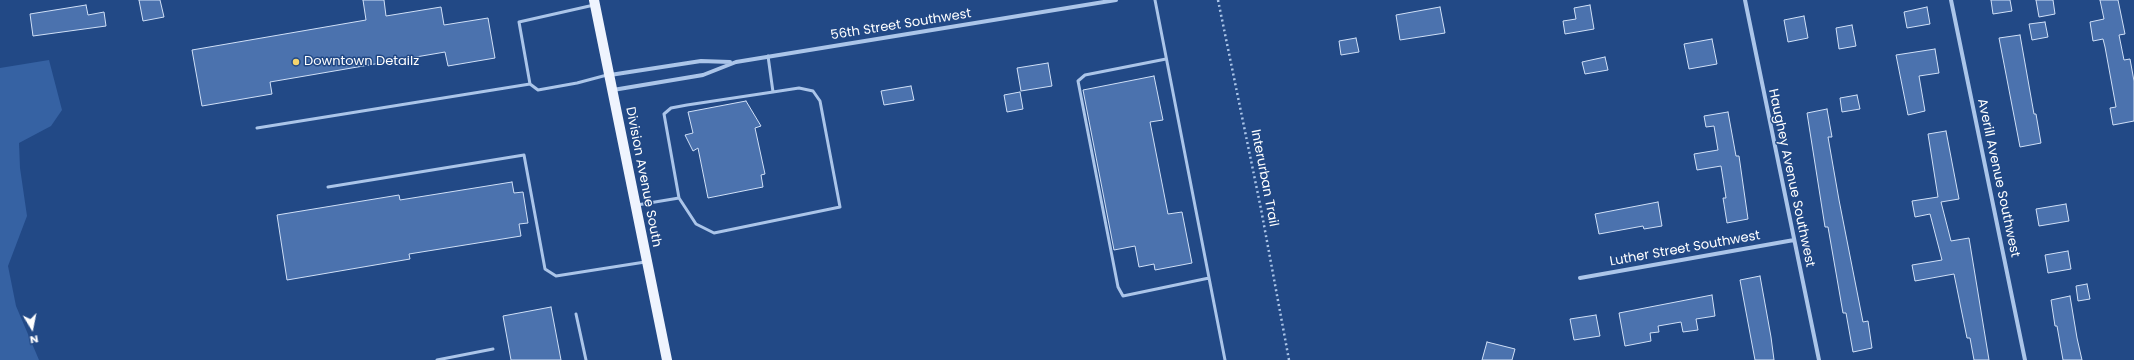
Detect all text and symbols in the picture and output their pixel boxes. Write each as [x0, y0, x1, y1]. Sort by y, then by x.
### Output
street label: 56th Street Southwest [830, 6, 972, 44]
place label: Downtown Detailz [304, 54, 419, 70]
marker: Downtown Detailz [291, 57, 301, 67]
street label: Haughey Avenue Southwest [1764, 87, 1818, 269]
street label: Averill Avenue Southwest [1974, 97, 2022, 259]
street label: Division Avenue South [622, 106, 664, 248]
street label: Interurban Trail [1247, 128, 1281, 228]
street label: Luther Street Southwest [1609, 228, 1761, 270]
north arrow [12, 308, 52, 348]
text: N [29, 331, 40, 348]

